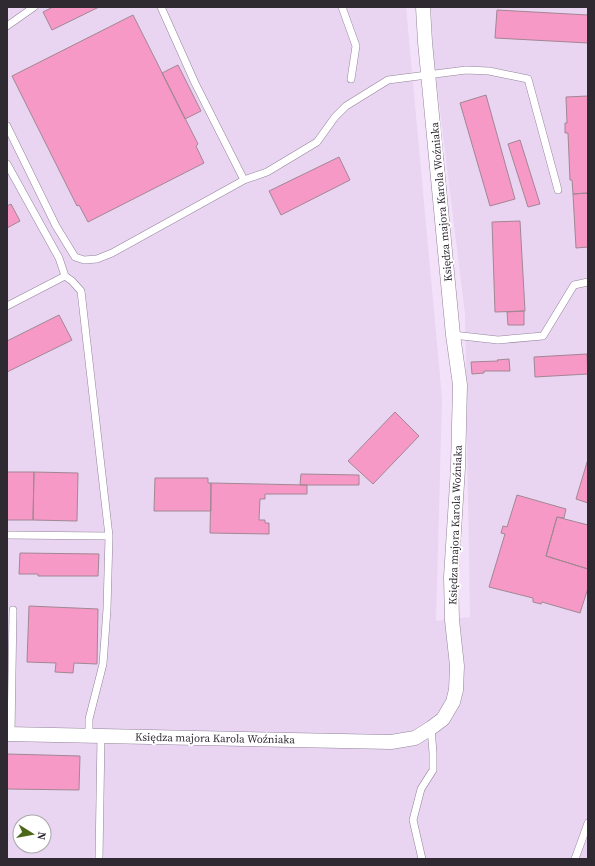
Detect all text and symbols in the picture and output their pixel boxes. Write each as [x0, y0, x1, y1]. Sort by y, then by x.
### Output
street label: Księdza majora Karola Woźniaka [427, 121, 456, 282]
street label: Księdza majora Karola Woźniaka [445, 444, 466, 605]
street label: Księdza majora Karola Woźniaka [135, 730, 295, 747]
north arrow [12, 814, 52, 854]
text: N [33, 830, 49, 841]

